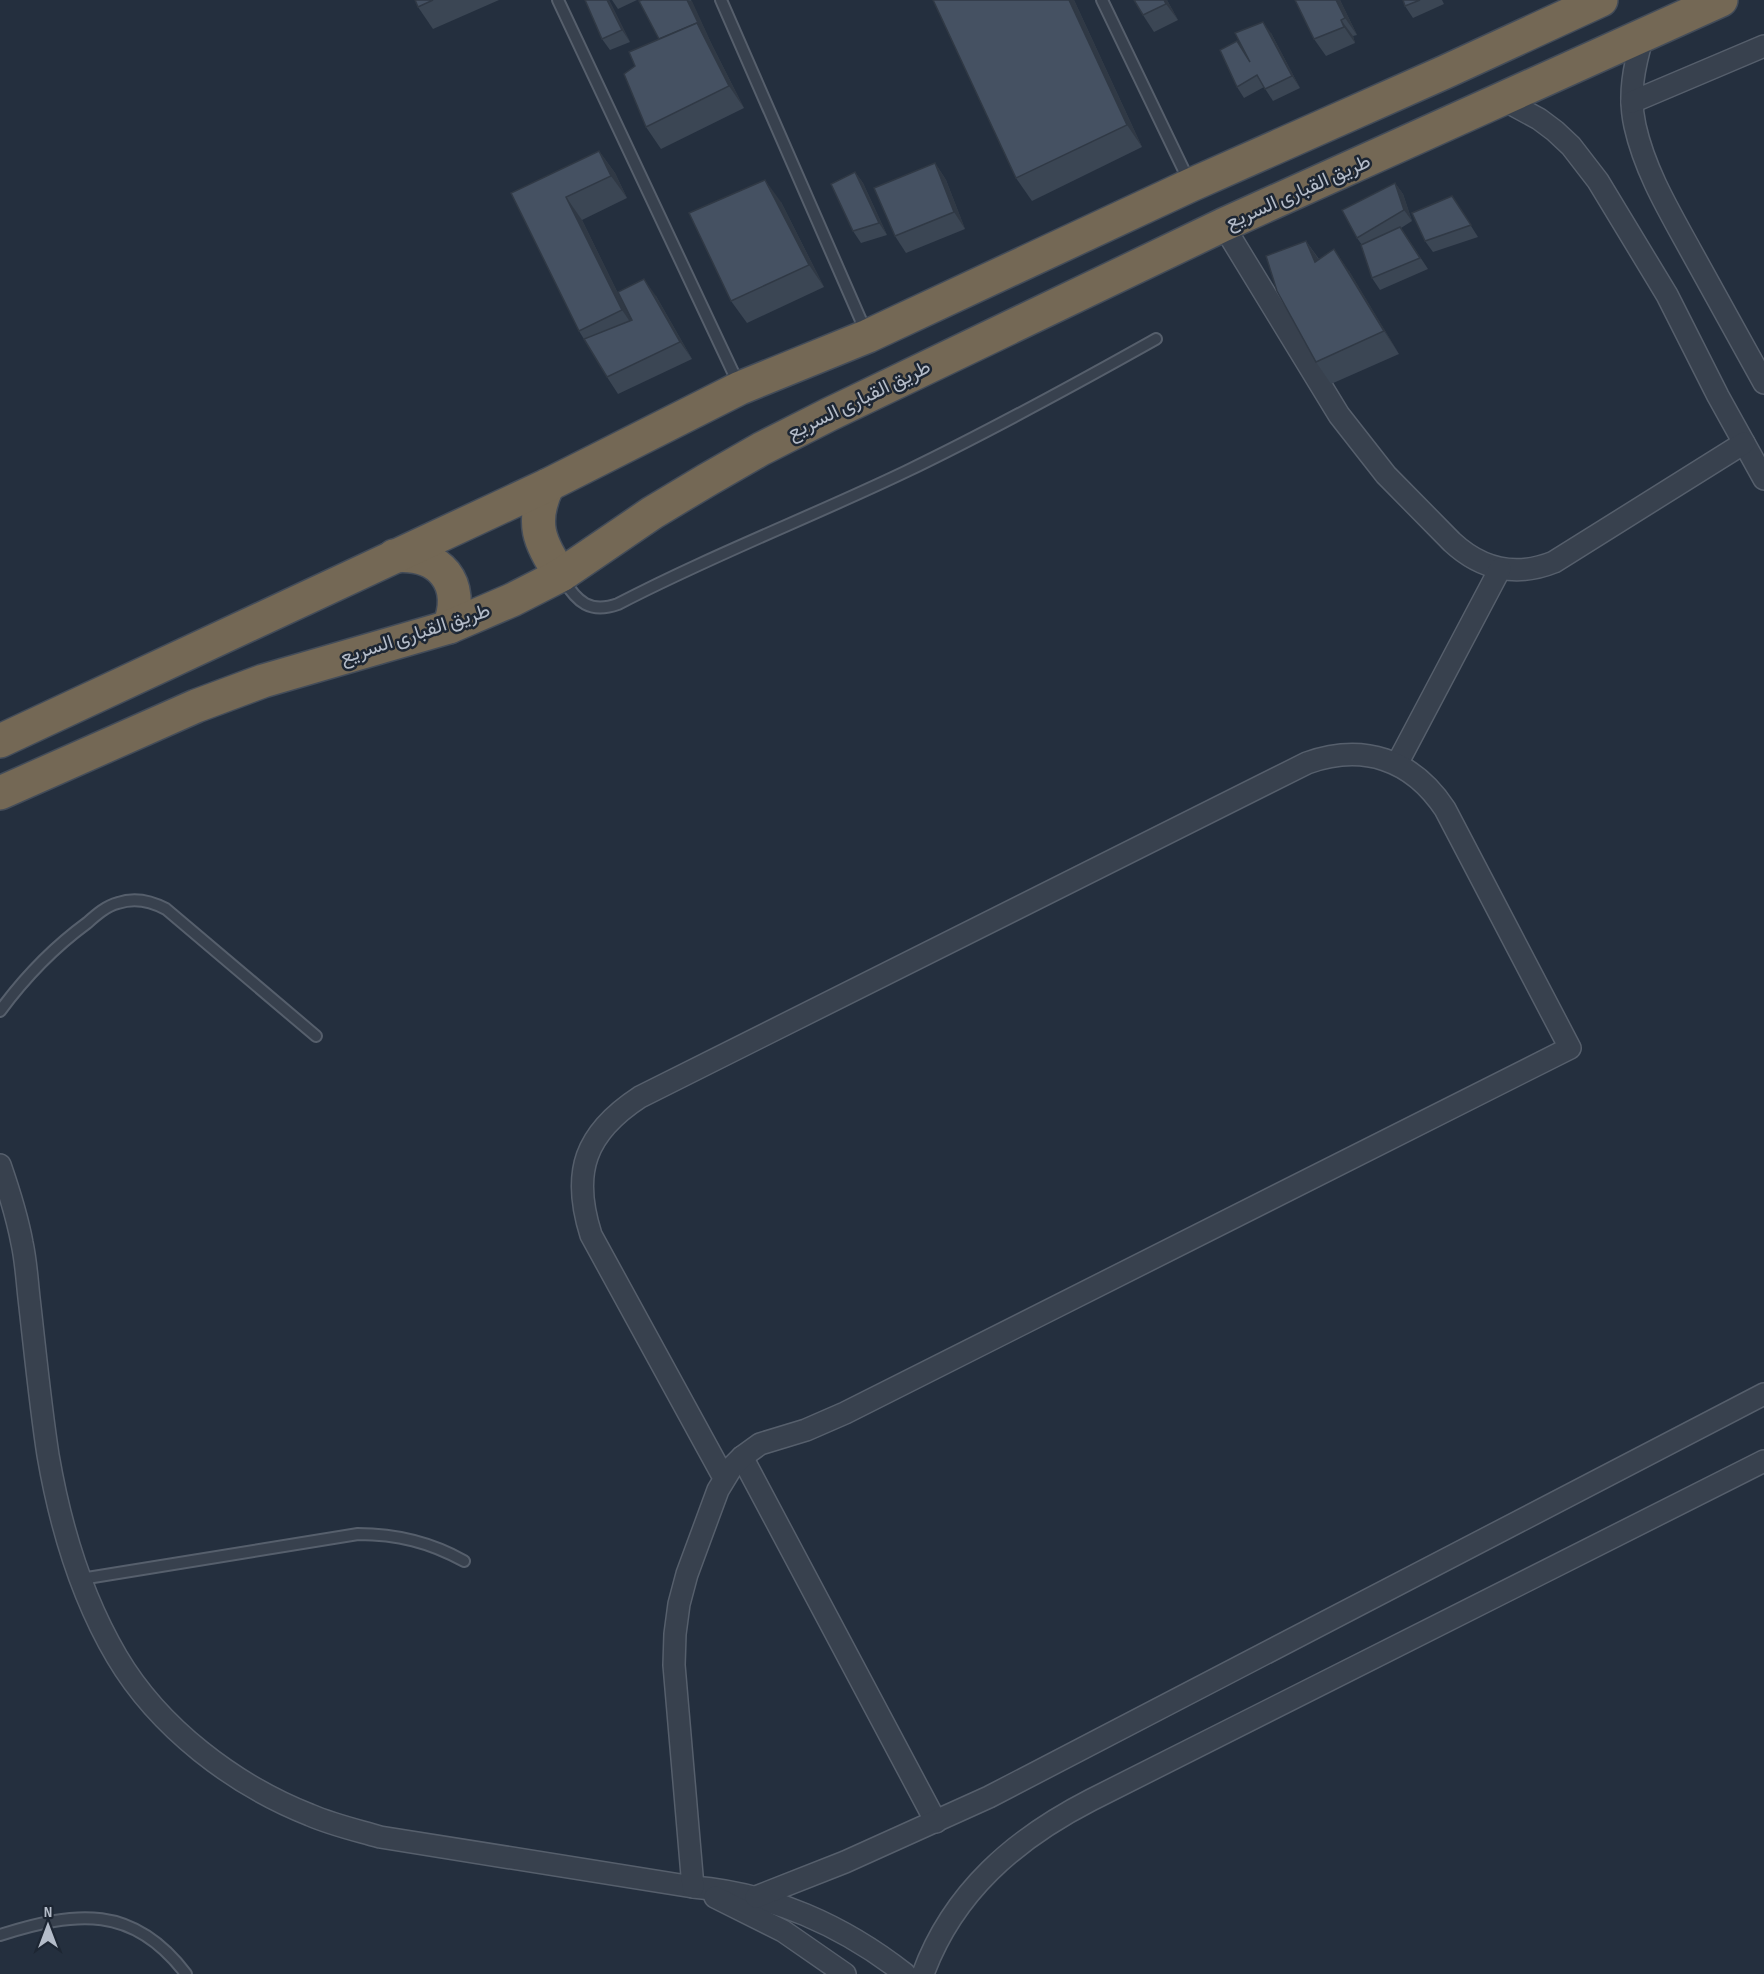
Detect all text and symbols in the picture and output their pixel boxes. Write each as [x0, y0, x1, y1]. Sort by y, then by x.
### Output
street label: طريق القبارى السريع [1222, 149, 1375, 236]
street label: طريق القبارى السريع [783, 355, 935, 446]
street label: طريق القبارى السريع [337, 598, 493, 671]
north arrow [18, 1896, 78, 1956]
text: N [44, 1903, 52, 1922]

